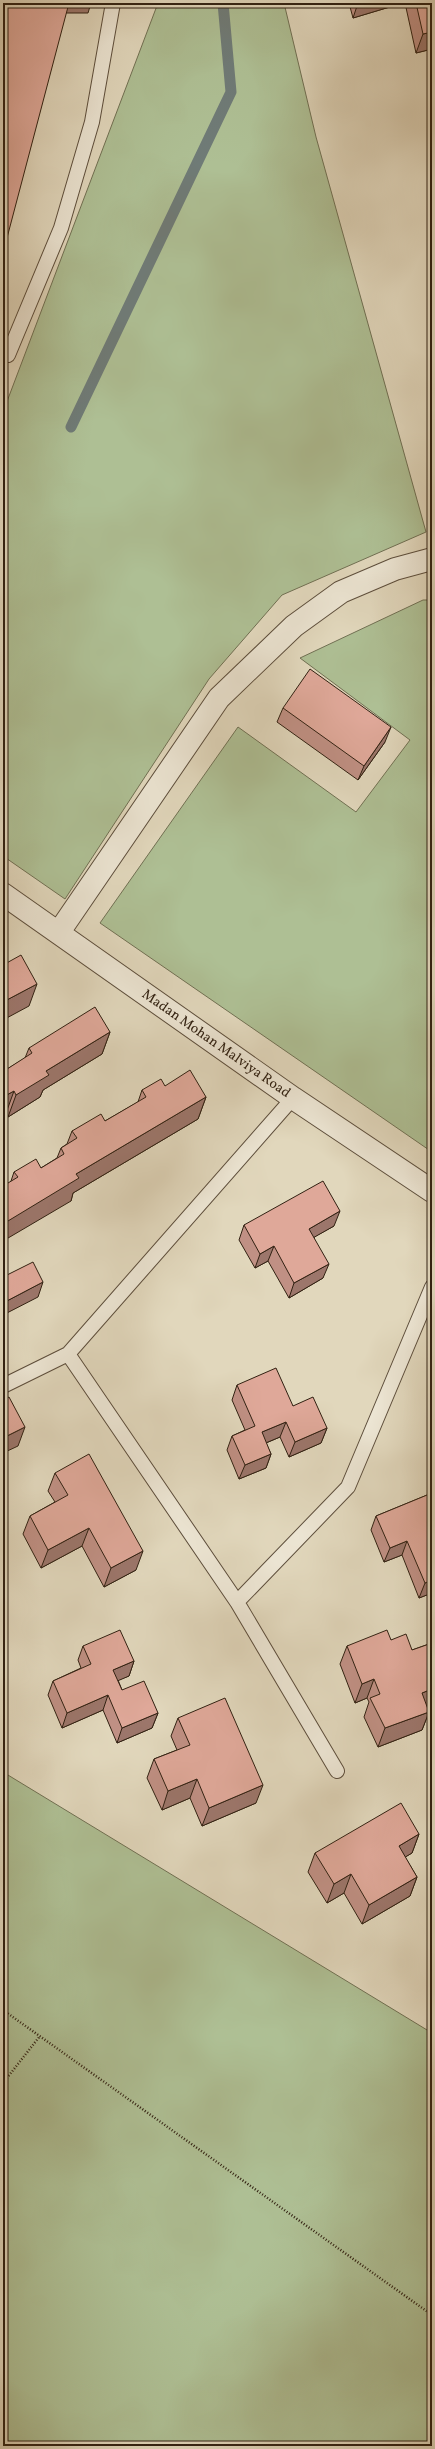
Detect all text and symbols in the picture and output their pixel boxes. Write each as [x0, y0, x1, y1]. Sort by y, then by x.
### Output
street label: Madan Mohan Malviya Road [138, 985, 294, 1103]

